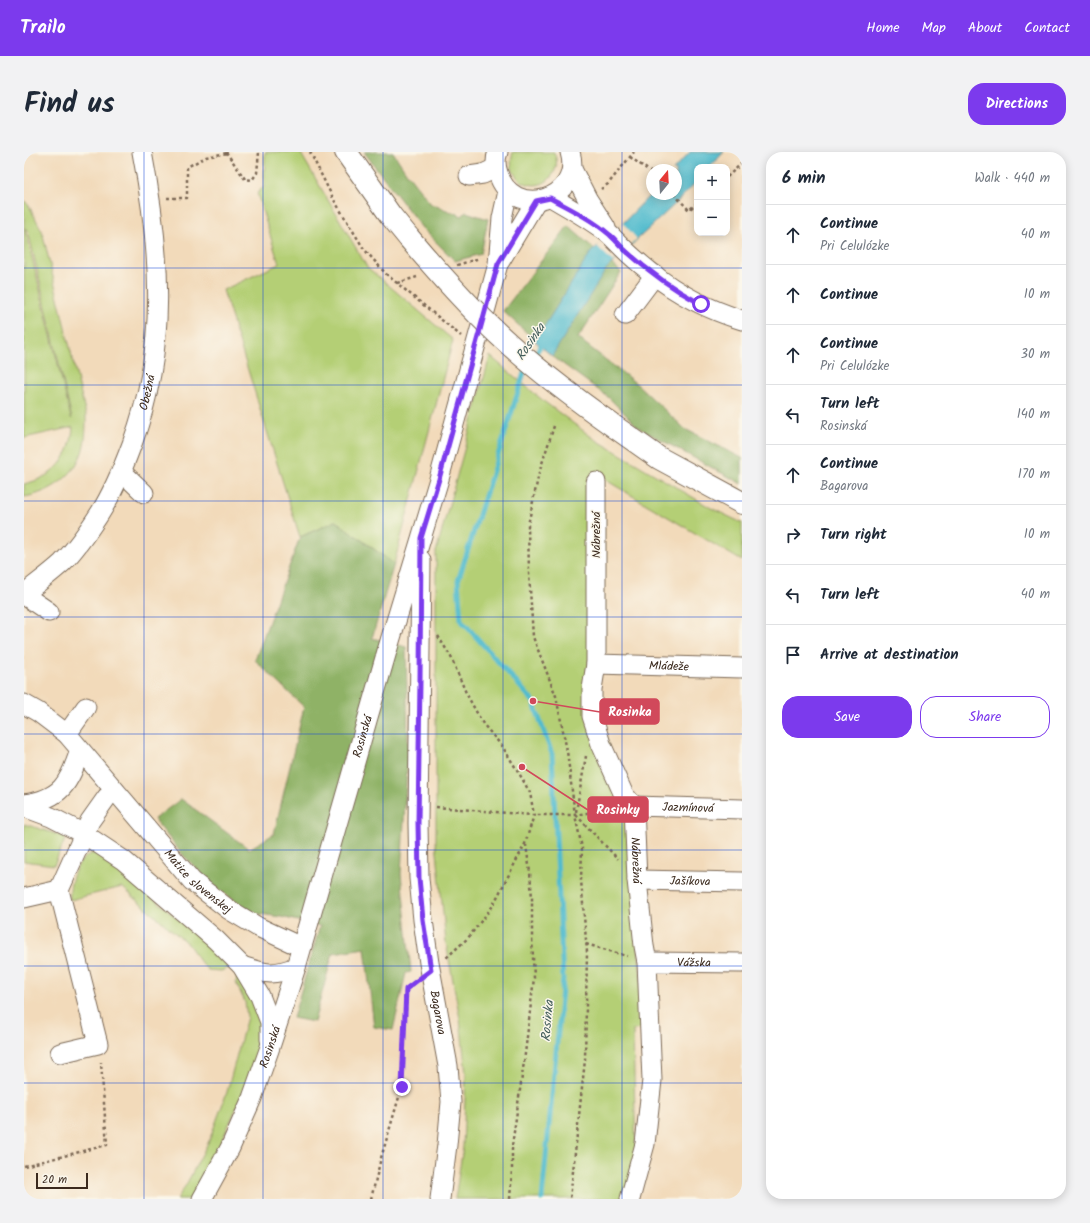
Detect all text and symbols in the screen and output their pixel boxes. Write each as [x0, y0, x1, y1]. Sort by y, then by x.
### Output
text: Trailo [20, 13, 66, 43]
text: Home [866, 17, 900, 39]
text: Map [922, 17, 946, 39]
text: About [968, 17, 1002, 39]
text: Contact [1024, 17, 1070, 39]
text: Find us [24, 82, 115, 127]
button: Directions [968, 83, 1066, 125]
north arrow [646, 164, 682, 200]
map controls [694, 164, 730, 236]
button: + [694, 164, 730, 200]
text: 6 min [782, 165, 826, 192]
text: Walk · 440 m [975, 168, 1050, 189]
button: − [694, 200, 730, 236]
text: Continue [820, 212, 878, 236]
icon: ahead [782, 224, 804, 246]
text: 40 m [1021, 224, 1050, 245]
text: Pri Celulózke [820, 236, 889, 257]
text: Continue [820, 283, 878, 307]
icon: ahead [782, 284, 804, 306]
text: 10 m [1024, 284, 1050, 305]
route start [692, 295, 710, 313]
water label: Rosinka [511, 318, 552, 365]
text: Continue [820, 332, 878, 356]
icon: ahead [782, 344, 804, 366]
text: 30 m [1021, 344, 1050, 365]
text: Pri Celulózke [820, 356, 889, 377]
street label: Obežná [134, 372, 161, 412]
text: Turn left [820, 392, 880, 416]
icon: left [782, 404, 804, 426]
text: 140 m [1017, 404, 1050, 425]
text: Rosinská [820, 416, 867, 437]
text: Continue [820, 452, 878, 476]
icon: ahead [782, 464, 804, 486]
text: 170 m [1018, 464, 1050, 485]
text: Bagarova [820, 476, 868, 497]
street label: Nábrežná [587, 510, 606, 558]
text: Turn right [820, 523, 887, 547]
icon: right [782, 524, 804, 546]
text: 10 m [1024, 524, 1050, 545]
text: Turn left [820, 583, 880, 607]
icon: left [782, 584, 804, 606]
text: 40 m [1021, 584, 1050, 605]
text: Arrive at destination [820, 643, 959, 667]
icon: arrive [782, 644, 804, 666]
street label: Mládeže [649, 656, 690, 676]
button: Save [782, 696, 912, 738]
button: Share [920, 696, 1050, 738]
callout: Rosinka [600, 699, 659, 724]
text: Rosinka [608, 702, 652, 723]
street label: Rosinská [347, 712, 378, 760]
callout: Rosinky [588, 797, 648, 822]
street label: Jazmínová [662, 797, 715, 818]
text: Rosinky [596, 800, 640, 821]
street label: Nábrežná [626, 837, 647, 886]
street label: Matice slovenskej [159, 845, 236, 919]
street label: Jašíkova [669, 871, 711, 891]
street label: Vážska [677, 953, 711, 972]
street label: Bagarova [425, 989, 452, 1037]
water label: Rosinka [536, 999, 560, 1042]
street label: Rosinská [254, 1022, 286, 1070]
route end [393, 1078, 411, 1096]
scale bar [36, 1171, 88, 1190]
text: 20 m [42, 1171, 67, 1189]

